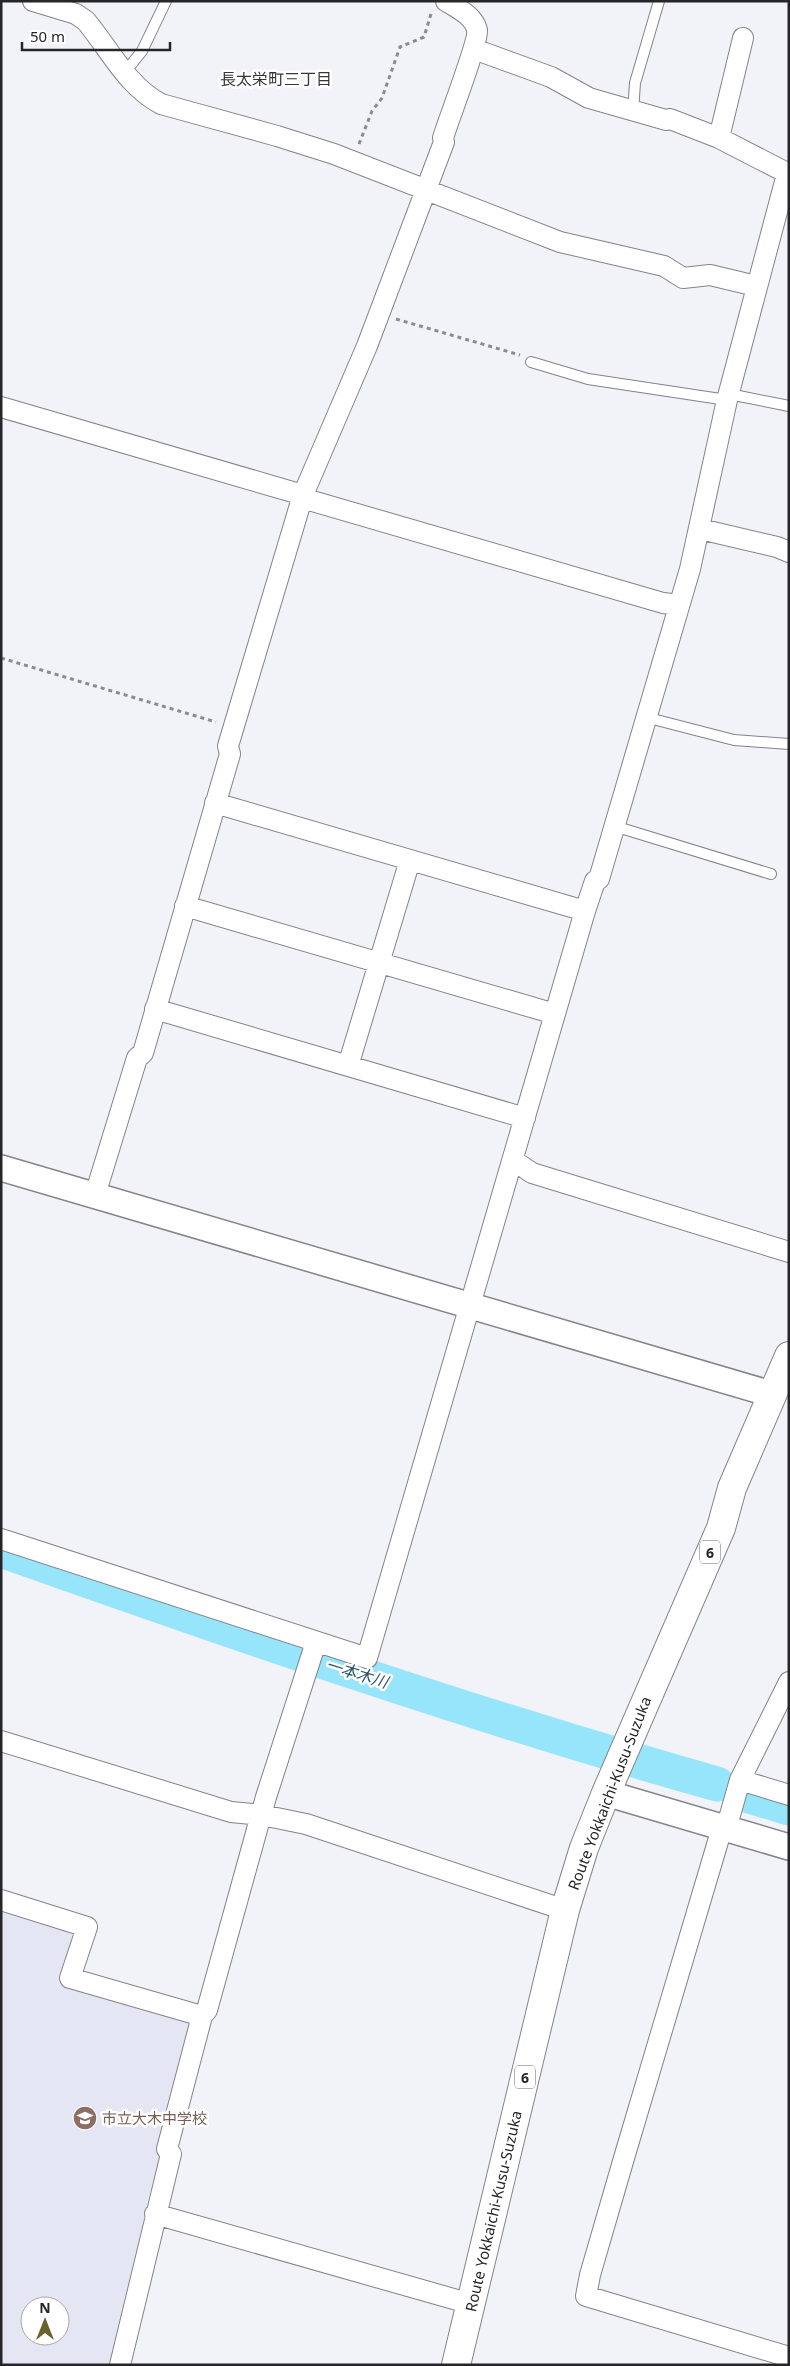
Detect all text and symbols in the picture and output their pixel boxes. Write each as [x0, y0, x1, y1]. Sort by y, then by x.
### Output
scale bar [22, 20, 170, 52]
text: 50 m [30, 26, 65, 46]
district label: 長太栄町三丁目 [220, 68, 332, 90]
road number: 6 [700, 1540, 720, 1564]
water label: 一本木川 [323, 1653, 393, 1693]
street label: Route Yokkaichi-Kusu-Suzuka [563, 1693, 655, 1893]
road number: 6 [515, 2066, 535, 2088]
school or university icon: 市立大木中学校 [72, 2105, 98, 2131]
place label: 市立大木中学校 [102, 2108, 207, 2128]
street label: Route Yokkaichi-Kusu-Suzuka [460, 2108, 526, 2314]
north arrow [20, 2296, 70, 2346]
text: N [39, 2298, 51, 2317]

